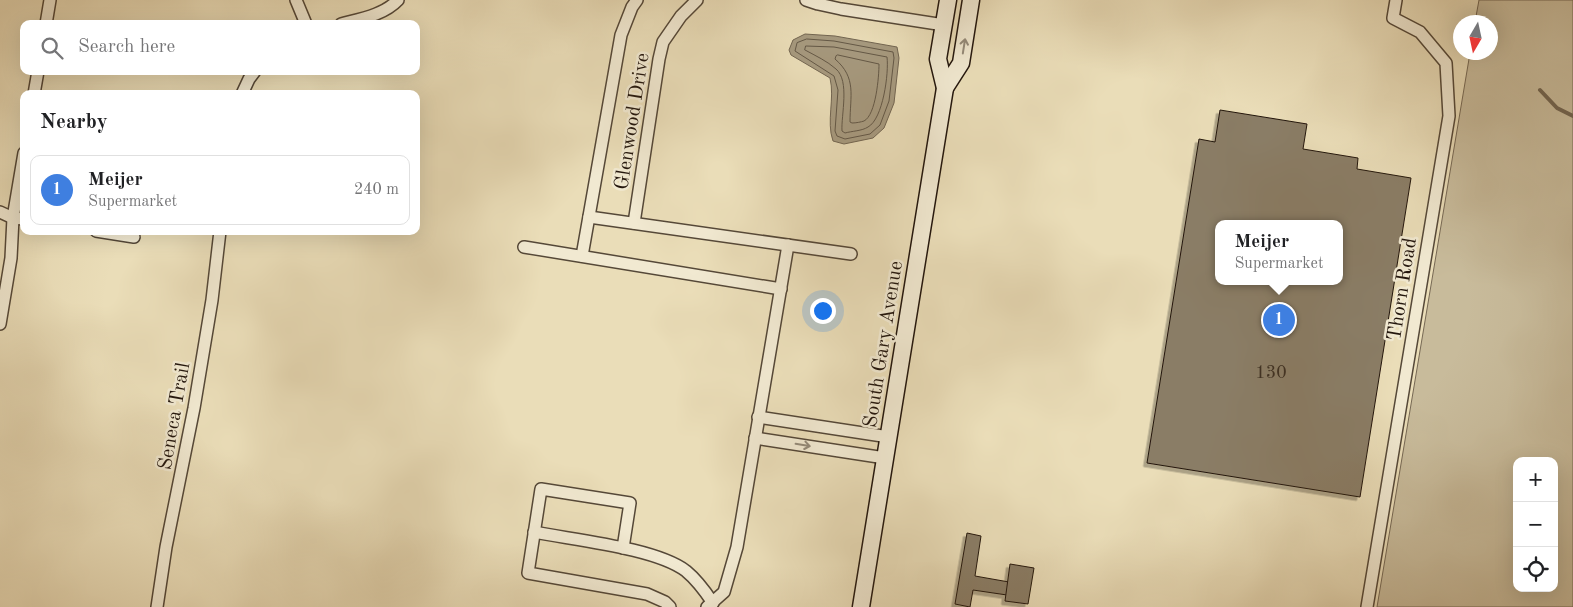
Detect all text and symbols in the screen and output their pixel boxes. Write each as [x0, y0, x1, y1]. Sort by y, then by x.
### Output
north arrow [1453, 15, 1498, 60]
search box [20, 20, 420, 75]
icon: search [38, 34, 66, 62]
text: Search here [78, 38, 175, 57]
one-way arrow [959, 38, 969, 54]
street label: Glenwood Drive [612, 51, 654, 191]
text: Nearby [40, 112, 108, 133]
text: Meijer [88, 171, 143, 190]
text: 1 [52, 182, 62, 198]
text: 240 m [354, 182, 399, 198]
text: Supermarket [88, 194, 177, 210]
popup [1215, 220, 1343, 285]
text: Meijer [1234, 233, 1289, 252]
street label: Thorn Road [1385, 236, 1421, 342]
text: Supermarket [1234, 256, 1324, 272]
street label: South Gary Avenue [861, 259, 907, 429]
your location [810, 298, 836, 324]
pin: 1 [1263, 301, 1295, 339]
street label: Seneca Trail [156, 361, 194, 472]
house number: 130 [1255, 364, 1287, 382]
one-way arrow [794, 441, 810, 451]
map controls [1513, 457, 1558, 592]
button: + [1513, 457, 1558, 502]
button: − [1513, 502, 1558, 547]
button: locate [1513, 547, 1558, 592]

